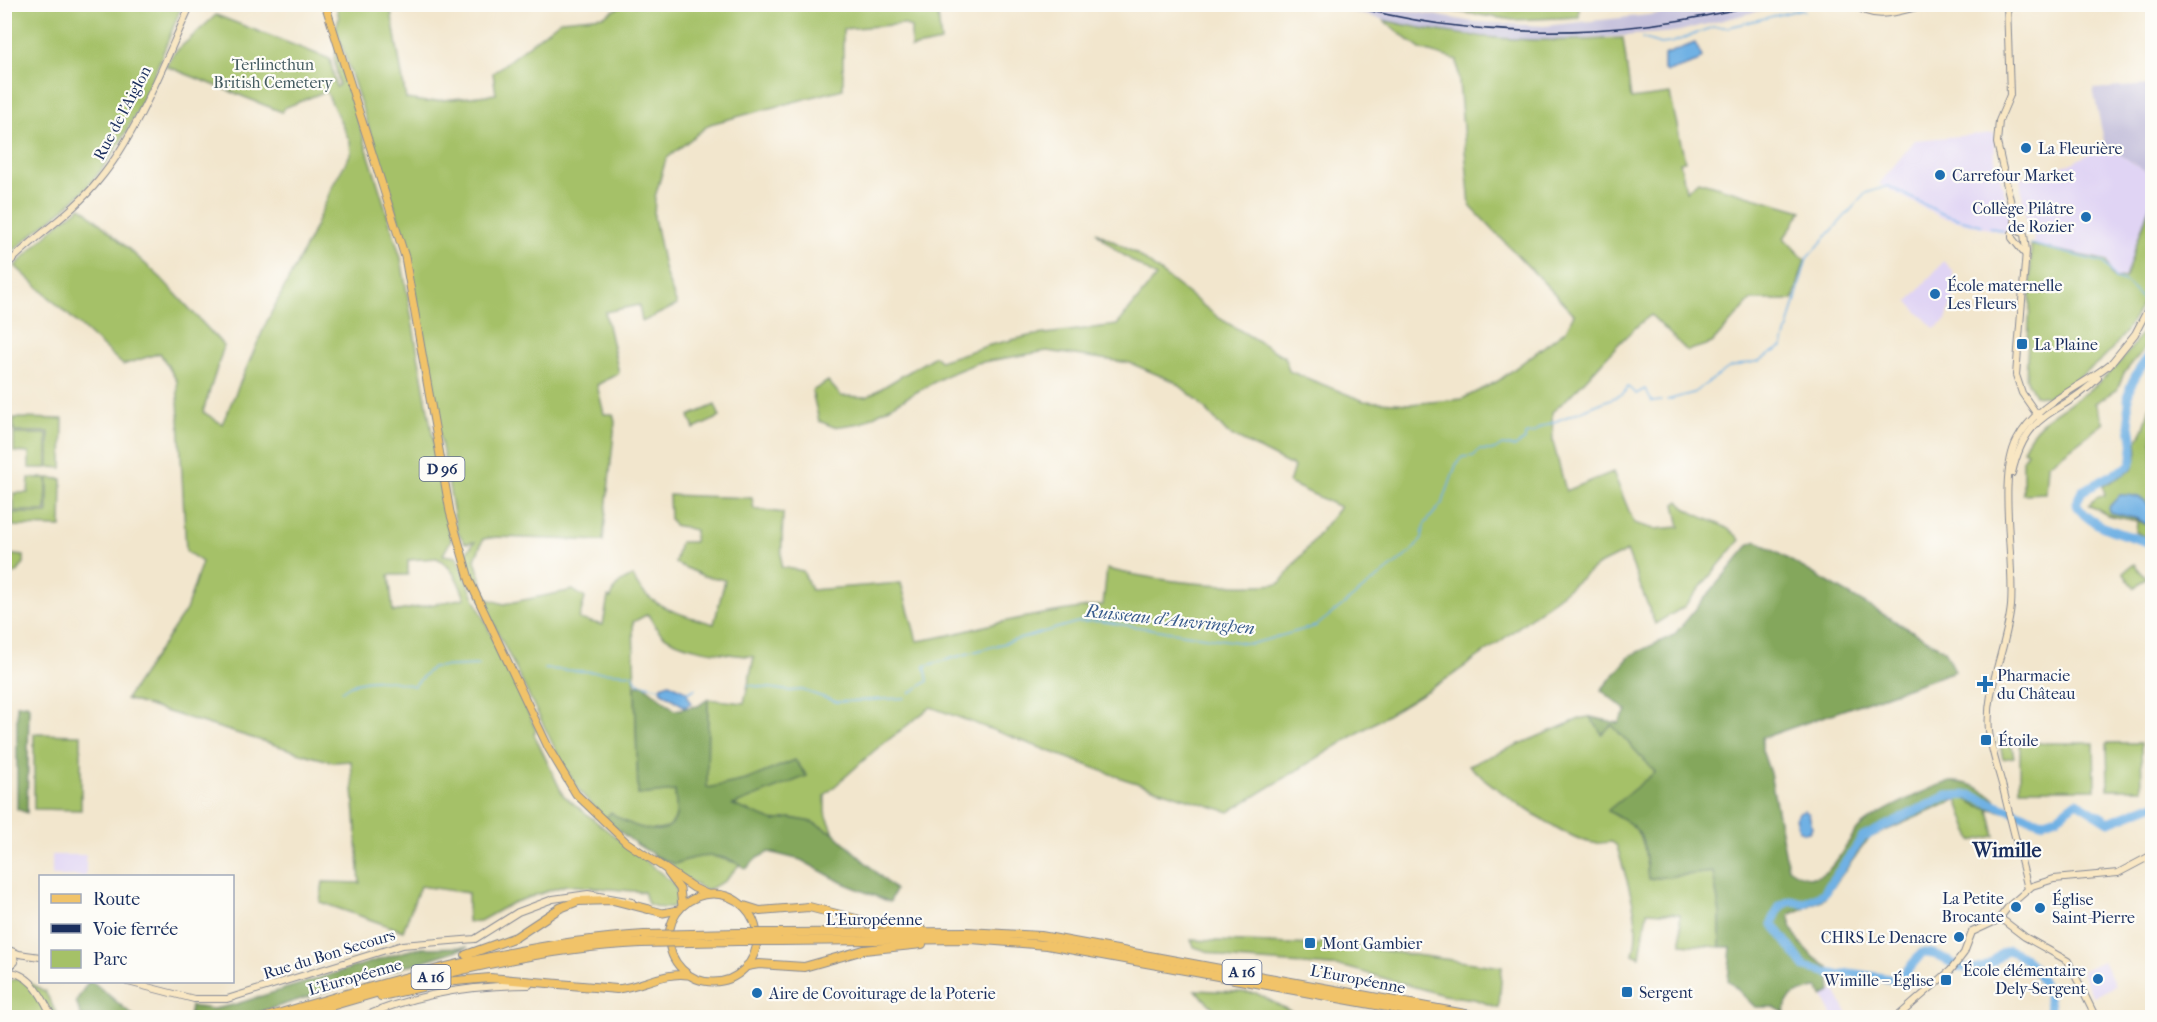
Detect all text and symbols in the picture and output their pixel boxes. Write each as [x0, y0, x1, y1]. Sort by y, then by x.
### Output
park label: Terlincthun British Cemetery [213, 55, 333, 92]
street label: Rue de l'Aiglon [89, 62, 155, 163]
place label: La Fleurière [2038, 139, 2123, 158]
marker: La Fleurière [2019, 141, 2033, 155]
place label: Carrefour Market [1952, 166, 2074, 185]
marker: Carrefour Market [1933, 168, 1947, 182]
place label: Collège Pilâtre de Rozier [1972, 199, 2074, 236]
marker: Collège Pilâtre de Rozier [2079, 210, 2093, 224]
place label: École maternelle Les Fleurs [1947, 275, 2062, 313]
marker: École maternelle Les Fleurs [1928, 287, 1942, 301]
place label: La Plaine [2034, 335, 2098, 354]
marker: La Plaine [2015, 337, 2029, 351]
road number: D 96 [420, 457, 464, 481]
water label: Ruisseau d'Auvringhen [1083, 601, 1256, 639]
place label: Pharmacie du Château [1997, 666, 2075, 703]
marker: Pharmacie du Château [1978, 677, 1992, 691]
place label: Étoile [1998, 730, 2039, 750]
marker: Étoile [1979, 733, 1993, 747]
district label: Wimille [1972, 839, 2041, 862]
legend [39, 875, 234, 983]
text: Route [93, 889, 140, 910]
place label: La Petite Brocante [1942, 889, 2004, 926]
place label: Église Saint-Pierre [2052, 889, 2135, 927]
marker: La Petite Brocante [2009, 900, 2023, 914]
marker: Église Saint-Pierre [2033, 901, 2047, 915]
street label: L'Européenne [826, 910, 922, 929]
text: Voie ferrée [92, 919, 178, 940]
street label: Rue du Bon Secours [261, 925, 397, 983]
place label: CHRS Le Denacre [1821, 928, 1947, 947]
marker: CHRS Le Denacre [1952, 930, 1966, 944]
place label: Mont Gambier [1322, 934, 1423, 953]
marker: Mont Gambier [1303, 936, 1317, 950]
text: Parc [93, 949, 128, 970]
street label: L'Européenne [306, 955, 404, 999]
road number: A 16 [1222, 960, 1262, 984]
street label: L'Européenne [1309, 960, 1407, 998]
place label: École élémentaire Dely-Sergent [1963, 960, 2086, 998]
road number: A 16 [412, 965, 450, 989]
place label: Wimille – Église [1823, 970, 1934, 990]
marker: École élémentaire Dely-Sergent [2091, 972, 2105, 986]
marker: Wimille – Église [1939, 973, 1953, 987]
place label: Sergent [1639, 983, 1694, 1002]
place label: Aire de Covoiturage de la Poterie [768, 984, 996, 1003]
marker: Sergent [1620, 985, 1634, 999]
marker: Aire de Covoiturage de la Poterie [750, 986, 764, 1000]

